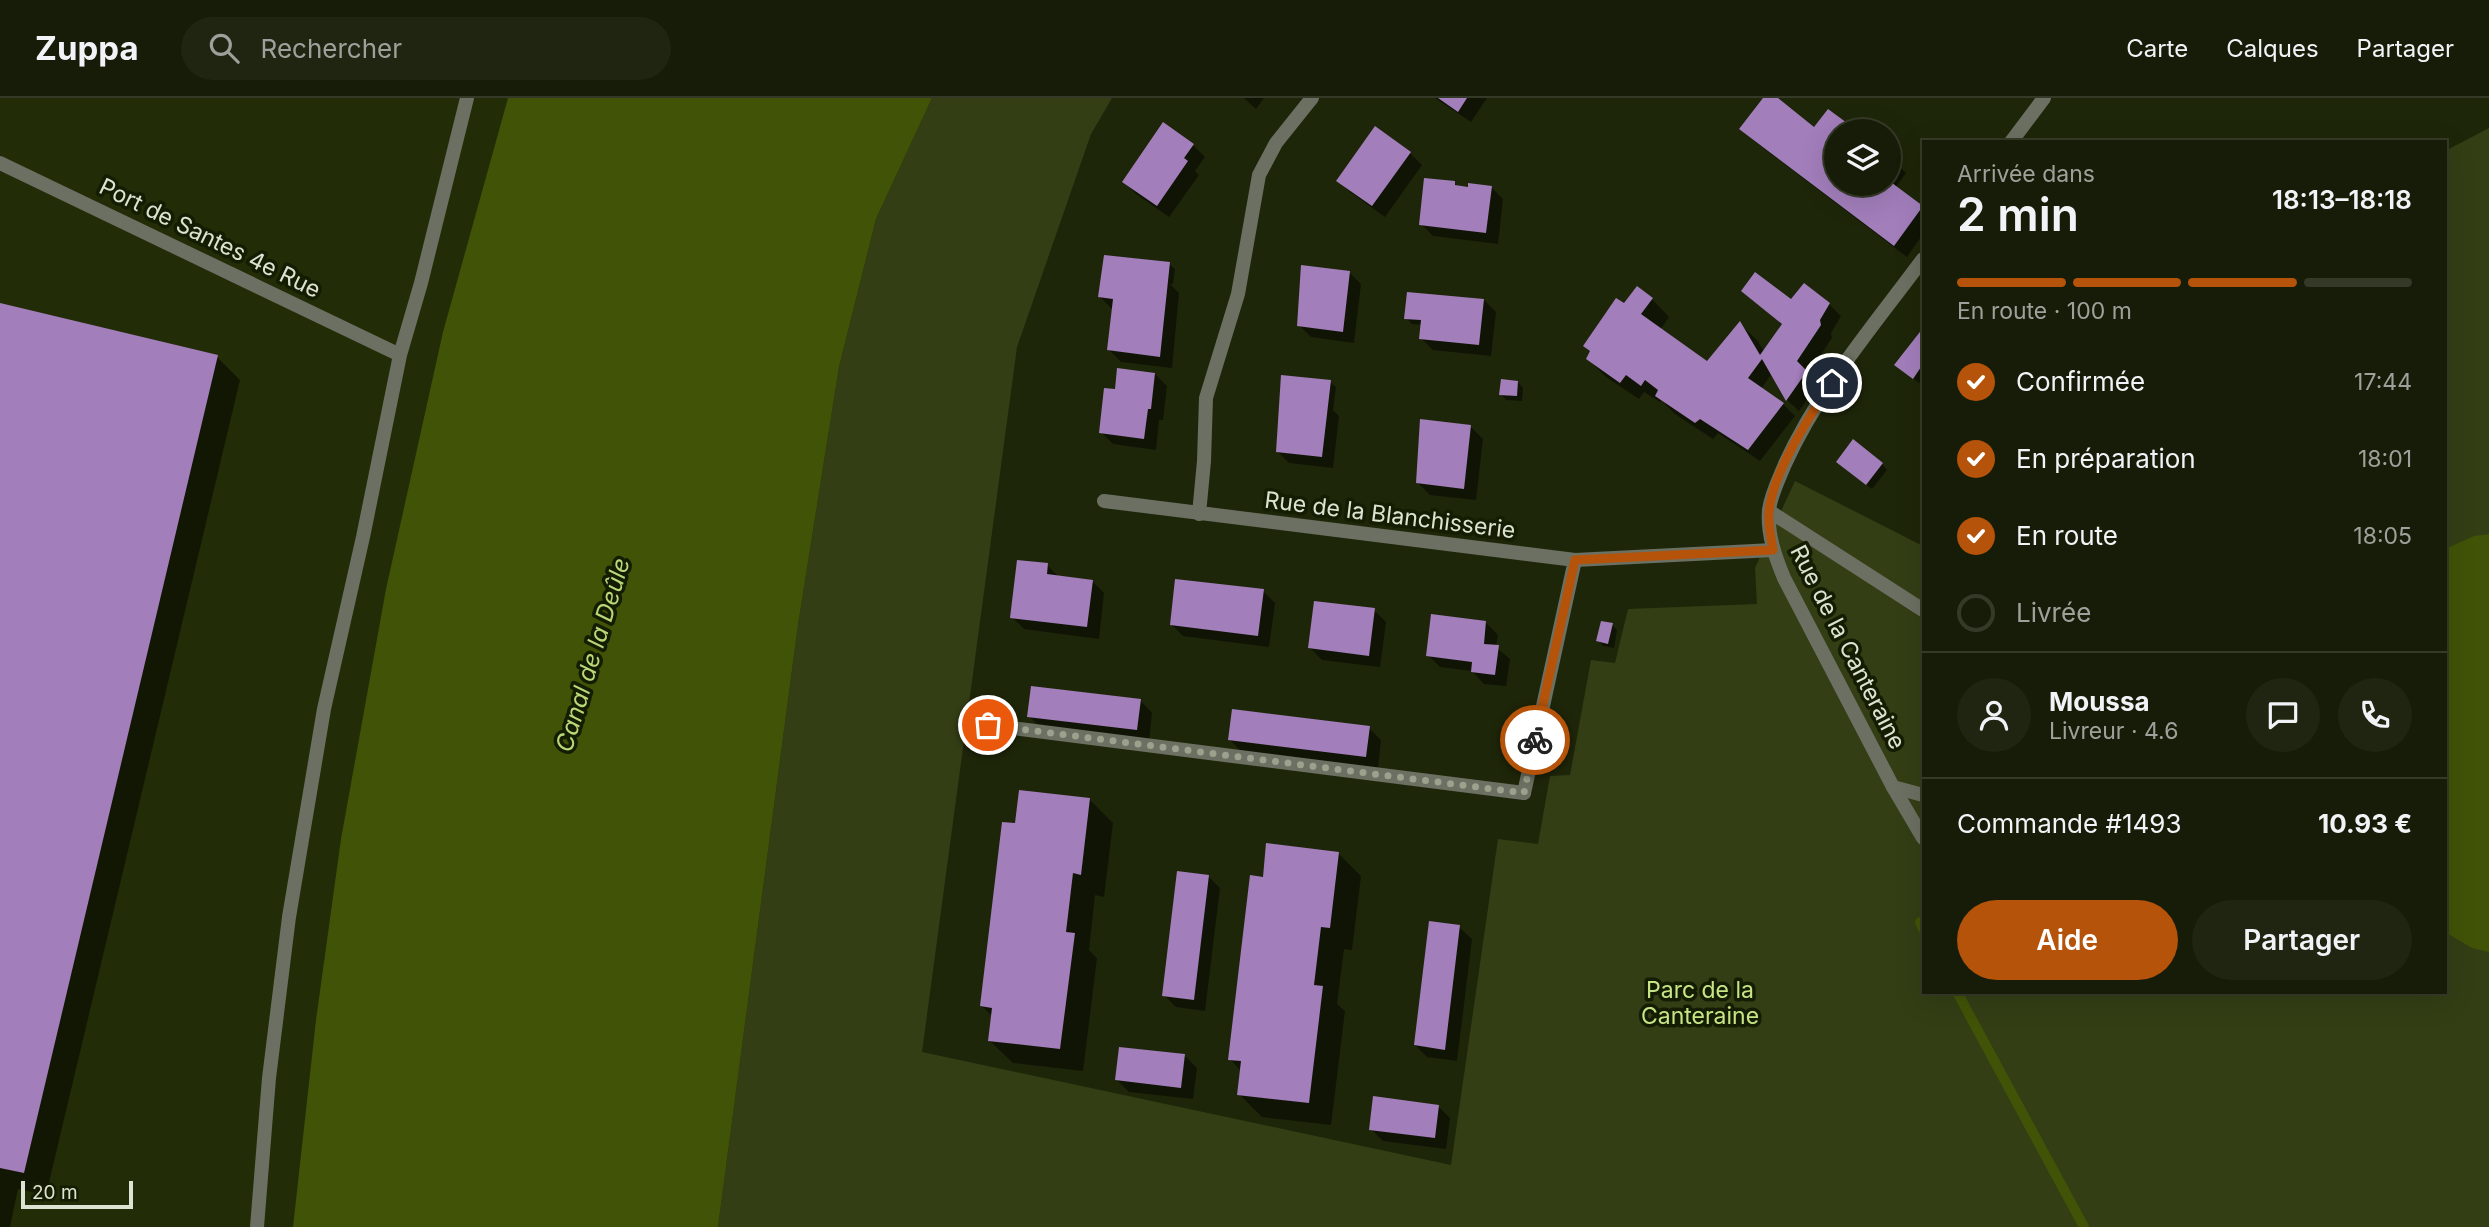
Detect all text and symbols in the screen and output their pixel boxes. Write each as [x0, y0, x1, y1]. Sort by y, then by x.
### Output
search box [181, 17, 671, 80]
text: Zuppa [35, 28, 139, 68]
icon: search [205, 29, 243, 67]
text: Rechercher [261, 33, 402, 64]
text: Carte [2126, 34, 2188, 63]
text: Calques [2226, 34, 2319, 63]
text: Partager [2357, 34, 2454, 63]
map controls [1824, 119, 1901, 196]
button: layers [1824, 119, 1901, 196]
text: Arrivée dans [1957, 160, 2095, 188]
street label: Port de Santes 4e Rue [95, 172, 325, 304]
text: 18:13–18:18 [2272, 184, 2412, 215]
text: 2 min [1957, 186, 2079, 242]
text: En route · 100 m [1957, 297, 2132, 325]
pin [1802, 353, 1862, 413]
icon: check [1957, 363, 1995, 401]
icon: home [1813, 364, 1851, 402]
text: Confirmée [2016, 366, 2145, 397]
text: 17:44 [2354, 368, 2412, 396]
icon: check [1957, 440, 1995, 478]
text: En préparation [2016, 443, 2196, 474]
text: 18:01 [2358, 445, 2412, 473]
street label: Rue de la Blanchisserie [1263, 486, 1517, 544]
icon: check [1957, 517, 1995, 555]
text: En route [2016, 520, 2118, 551]
text: 18:05 [2353, 522, 2412, 550]
street label: Rue de la Canteraine [1784, 540, 1912, 754]
water label: Canal de la Deûle [549, 554, 636, 755]
text: Livrée [2016, 597, 2091, 628]
button: person [1957, 678, 2031, 752]
button: chat [2246, 678, 2320, 752]
button: phone [2338, 678, 2412, 752]
text: Moussa [2049, 686, 2150, 717]
pin [958, 695, 1018, 755]
courier [1500, 705, 1570, 775]
icon: bag [969, 706, 1007, 744]
text: Livreur · 4.6 [2049, 717, 2178, 745]
icon: bike [1516, 721, 1554, 759]
text: Commande #1493 [1957, 808, 2182, 839]
text: 10.93 € [2318, 808, 2412, 839]
button: Aide [1957, 900, 2178, 980]
button: Partager [2192, 900, 2412, 980]
park label: Parc de la Canteraine [1641, 976, 1759, 1030]
scale bar [21, 1178, 133, 1210]
text: 20 m [32, 1181, 78, 1204]

